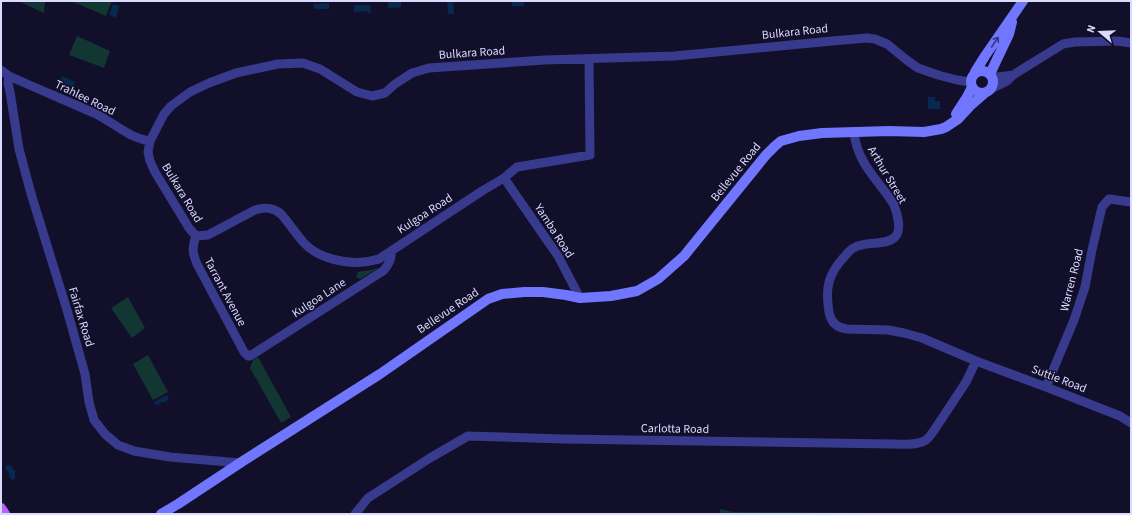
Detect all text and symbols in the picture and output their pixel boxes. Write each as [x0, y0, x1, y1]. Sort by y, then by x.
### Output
north arrow [1080, 12, 1120, 52]
street label: Bulkara Road [761, 20, 829, 44]
text: N [1083, 23, 1099, 35]
one-way arrow [991, 37, 999, 48]
street label: Bulkara Road [438, 42, 506, 64]
street label: Trahlee Road [52, 76, 118, 120]
street label: Bellevue Road [707, 139, 765, 205]
street label: Arthur Street [863, 143, 911, 207]
street label: Bulkara Road [158, 160, 206, 226]
street label: Kulgoa Road [394, 190, 456, 238]
street label: Yamba Road [530, 200, 578, 261]
street label: Warren Road [1056, 247, 1088, 313]
street label: Tarrant Avenue [200, 255, 250, 329]
street label: Kulgoa Lane [289, 274, 349, 322]
street label: Bellevue Road [414, 284, 482, 338]
street label: Fairfax Road [64, 285, 98, 349]
street label: Suttie Road [1029, 361, 1089, 397]
street label: Carlotta Road [641, 420, 709, 438]

